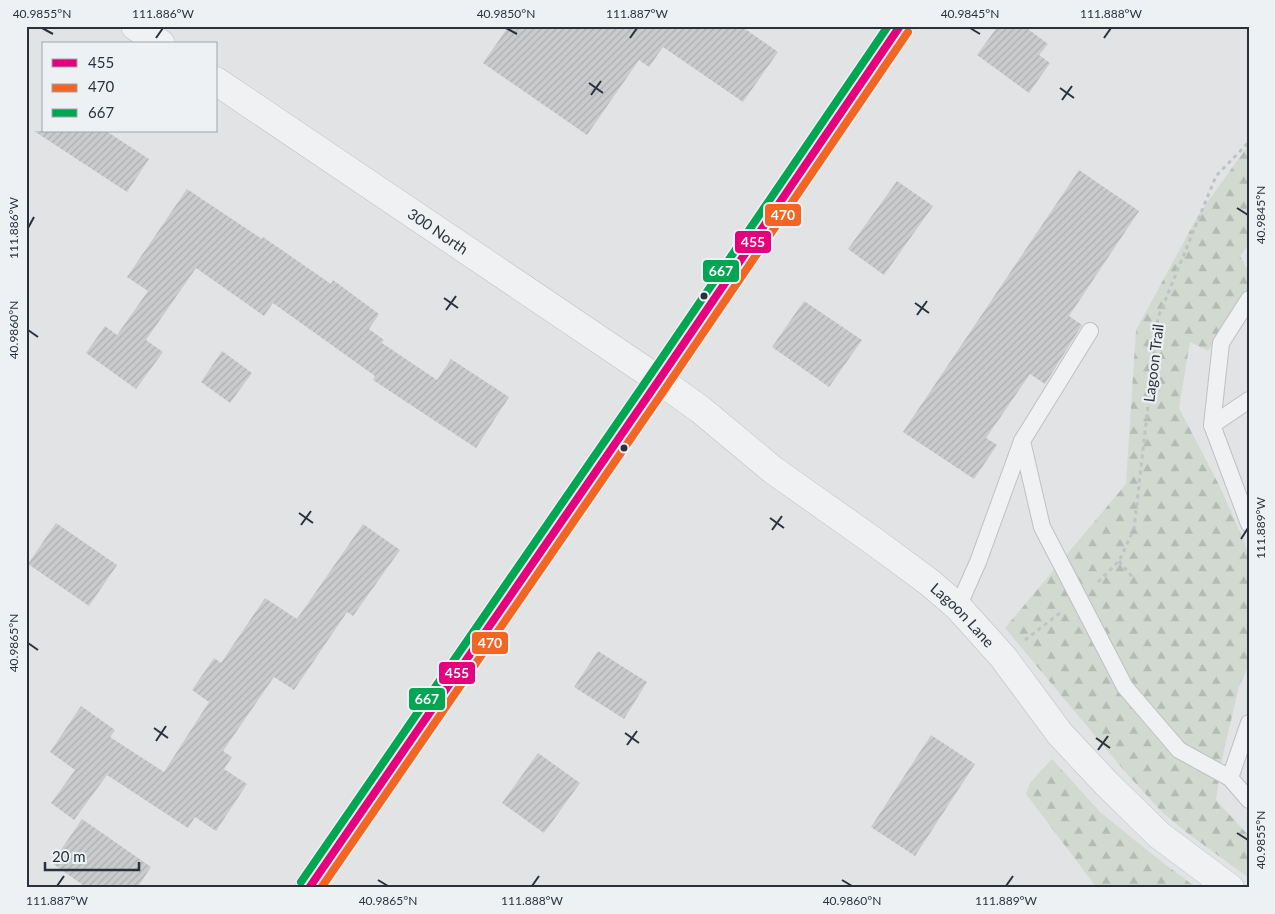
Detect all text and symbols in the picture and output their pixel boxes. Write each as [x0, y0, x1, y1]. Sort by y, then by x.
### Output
text: 40.9855°N [13, 6, 71, 21]
text: 111.886°W [132, 6, 195, 21]
text: 40.9850°N [477, 6, 535, 21]
text: 111.887°W [606, 6, 669, 21]
text: 40.9845°N [941, 6, 999, 21]
text: 111.888°W [1080, 6, 1143, 21]
legend [42, 42, 218, 132]
text: 455 [88, 53, 114, 71]
text: 470 [88, 77, 114, 95]
text: 667 [88, 103, 114, 121]
text: 40.9845°N [1253, 186, 1268, 244]
text: 111.886°W [6, 196, 21, 259]
line badge: 470 [764, 203, 802, 227]
street label: 300 North [405, 204, 472, 258]
text: 470 [771, 206, 795, 223]
line badge: 455 [734, 230, 772, 254]
text: 455 [741, 233, 765, 250]
line badge: 667 [702, 259, 740, 283]
text: 667 [709, 262, 733, 279]
unlabelled marker [699, 291, 709, 301]
text: 40.9860°N [6, 301, 21, 359]
street label: Lagoon Trail [1139, 323, 1167, 403]
unlabelled marker [619, 443, 629, 453]
text: 111.889°W [1253, 496, 1268, 559]
street label: Lagoon Lane [927, 579, 999, 651]
text: 40.9865°N [6, 614, 21, 672]
line badge: 470 [471, 631, 509, 655]
text: 470 [478, 634, 502, 651]
line badge: 455 [438, 661, 476, 685]
text: 455 [445, 664, 469, 681]
line badge: 667 [408, 687, 446, 711]
text: 667 [415, 690, 439, 707]
text: 40.9855°N [1253, 811, 1268, 869]
scale bar [45, 839, 139, 871]
text: 20 m [52, 847, 86, 865]
text: 111.887°W [26, 893, 89, 908]
text: 40.9865°N [359, 893, 417, 908]
text: 111.888°W [501, 893, 564, 908]
text: 40.9860°N [823, 893, 881, 908]
text: 111.889°W [975, 893, 1038, 908]

